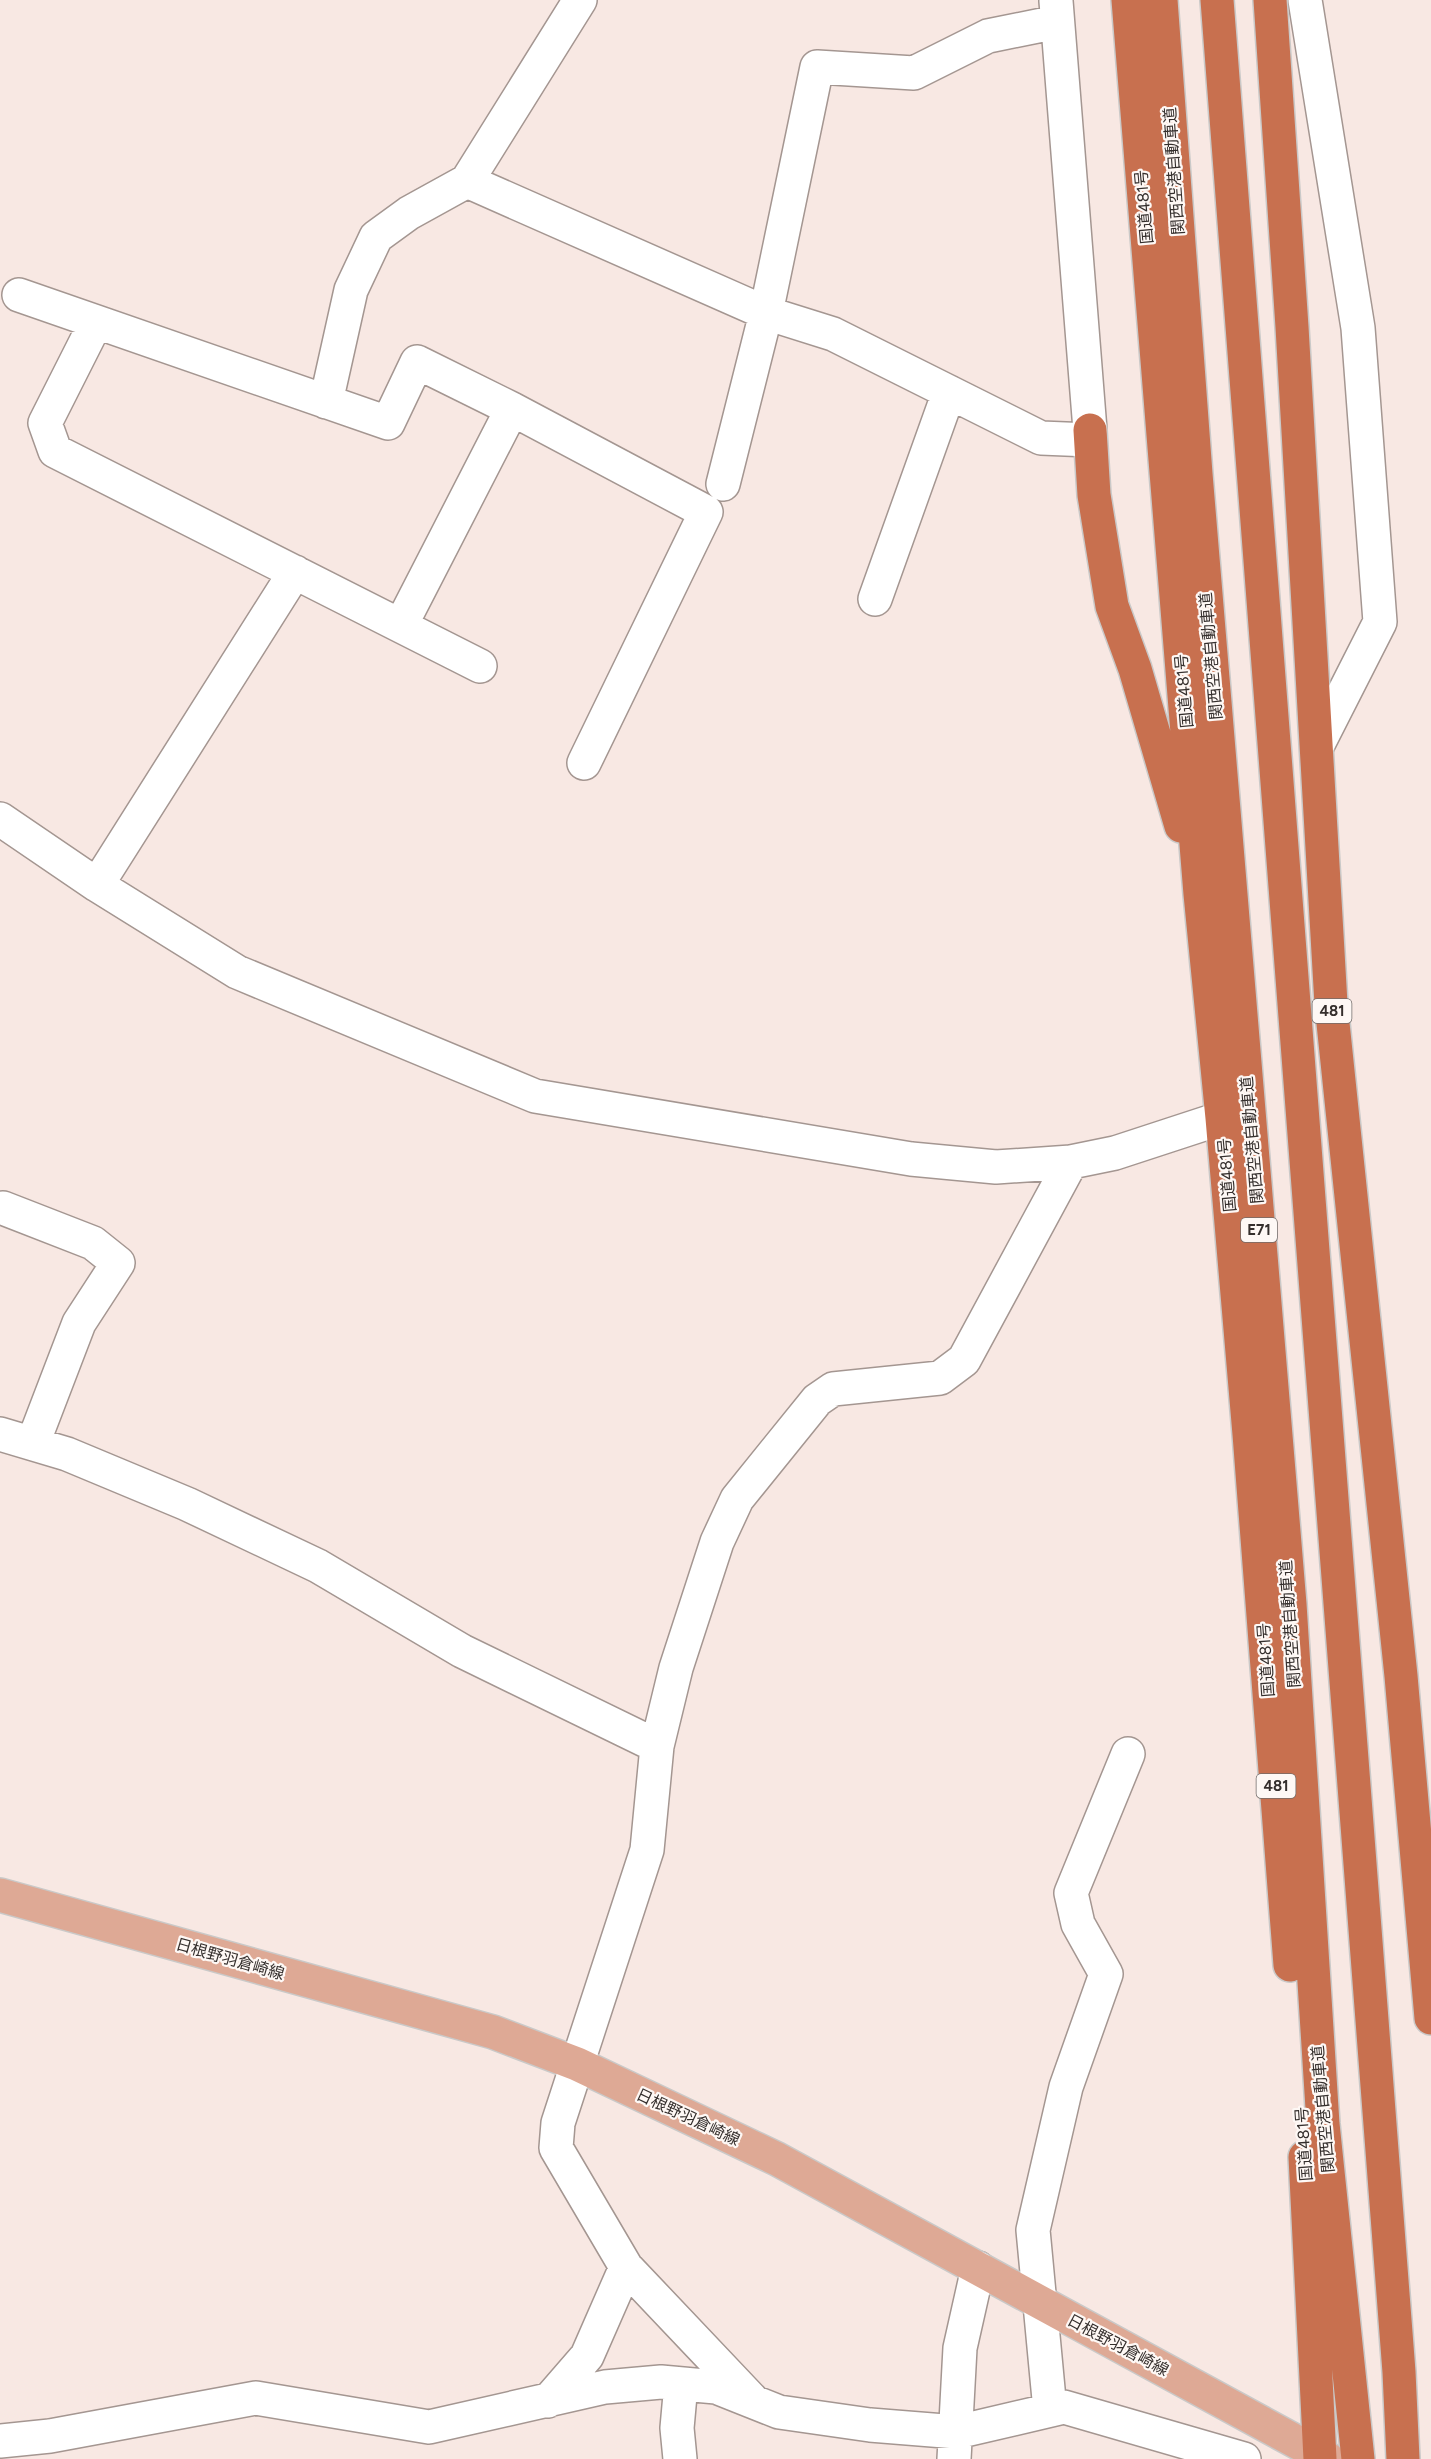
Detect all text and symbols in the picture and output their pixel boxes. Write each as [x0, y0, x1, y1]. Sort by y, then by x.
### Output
street label: 関西空港自動車道 [1160, 106, 1188, 236]
street label: 国道481号 [1131, 169, 1157, 245]
street label: 関西空港自動車道 [1196, 591, 1226, 721]
street label: 国道481号 [1171, 653, 1197, 729]
road number: 481 [1312, 999, 1352, 1023]
street label: 関西空港自動車道 [1237, 1075, 1267, 1205]
street label: 国道481号 [1214, 1137, 1240, 1213]
road number: E71 [1241, 1218, 1277, 1242]
street label: 関西空港自動車道 [1276, 1559, 1304, 1689]
street label: 国道481号 [1254, 1622, 1278, 1698]
road number: 481 [1256, 1774, 1296, 1798]
street label: 日根野羽倉崎線 [174, 1934, 286, 1984]
street label: 関西空港自動車道 [1308, 2044, 1338, 2174]
street label: 日根野羽倉崎線 [633, 2085, 743, 2149]
street label: 国道481号 [1292, 2106, 1316, 2182]
street label: 日根野羽倉崎線 [1064, 2310, 1172, 2380]

